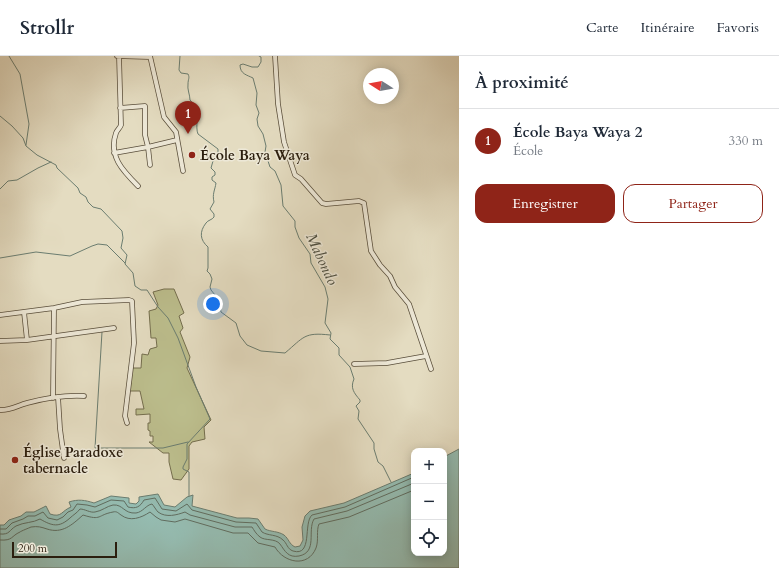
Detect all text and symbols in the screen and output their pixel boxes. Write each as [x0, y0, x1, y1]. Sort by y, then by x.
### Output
text: Strollr [20, 15, 74, 41]
text: Carte [586, 18, 619, 37]
text: Itinéraire [641, 18, 695, 37]
text: Favoris [717, 18, 759, 37]
north arrow [363, 68, 399, 104]
text: À proximité [475, 71, 569, 94]
pin: 1 [175, 101, 201, 134]
text: École Baya Waya 2 [513, 122, 642, 142]
text: 1 [485, 132, 491, 150]
text: 330 m [729, 132, 763, 150]
text: École [513, 142, 543, 160]
place label: École Baya Waya [200, 145, 310, 165]
marker: École Baya Waya [187, 150, 197, 160]
button: Enregistrer [475, 184, 615, 223]
button: Partager [623, 184, 763, 223]
water label: Mabondo [301, 230, 343, 288]
your location [203, 294, 223, 314]
place label: Église Paradoxe tabernacle [23, 442, 123, 478]
map controls [411, 448, 447, 556]
button: + [411, 448, 447, 484]
marker: Église Paradoxe tabernacle [10, 455, 20, 465]
button: − [411, 484, 447, 520]
button: locate [411, 520, 447, 556]
scale bar [12, 540, 117, 559]
text: 200 m [18, 541, 47, 556]

